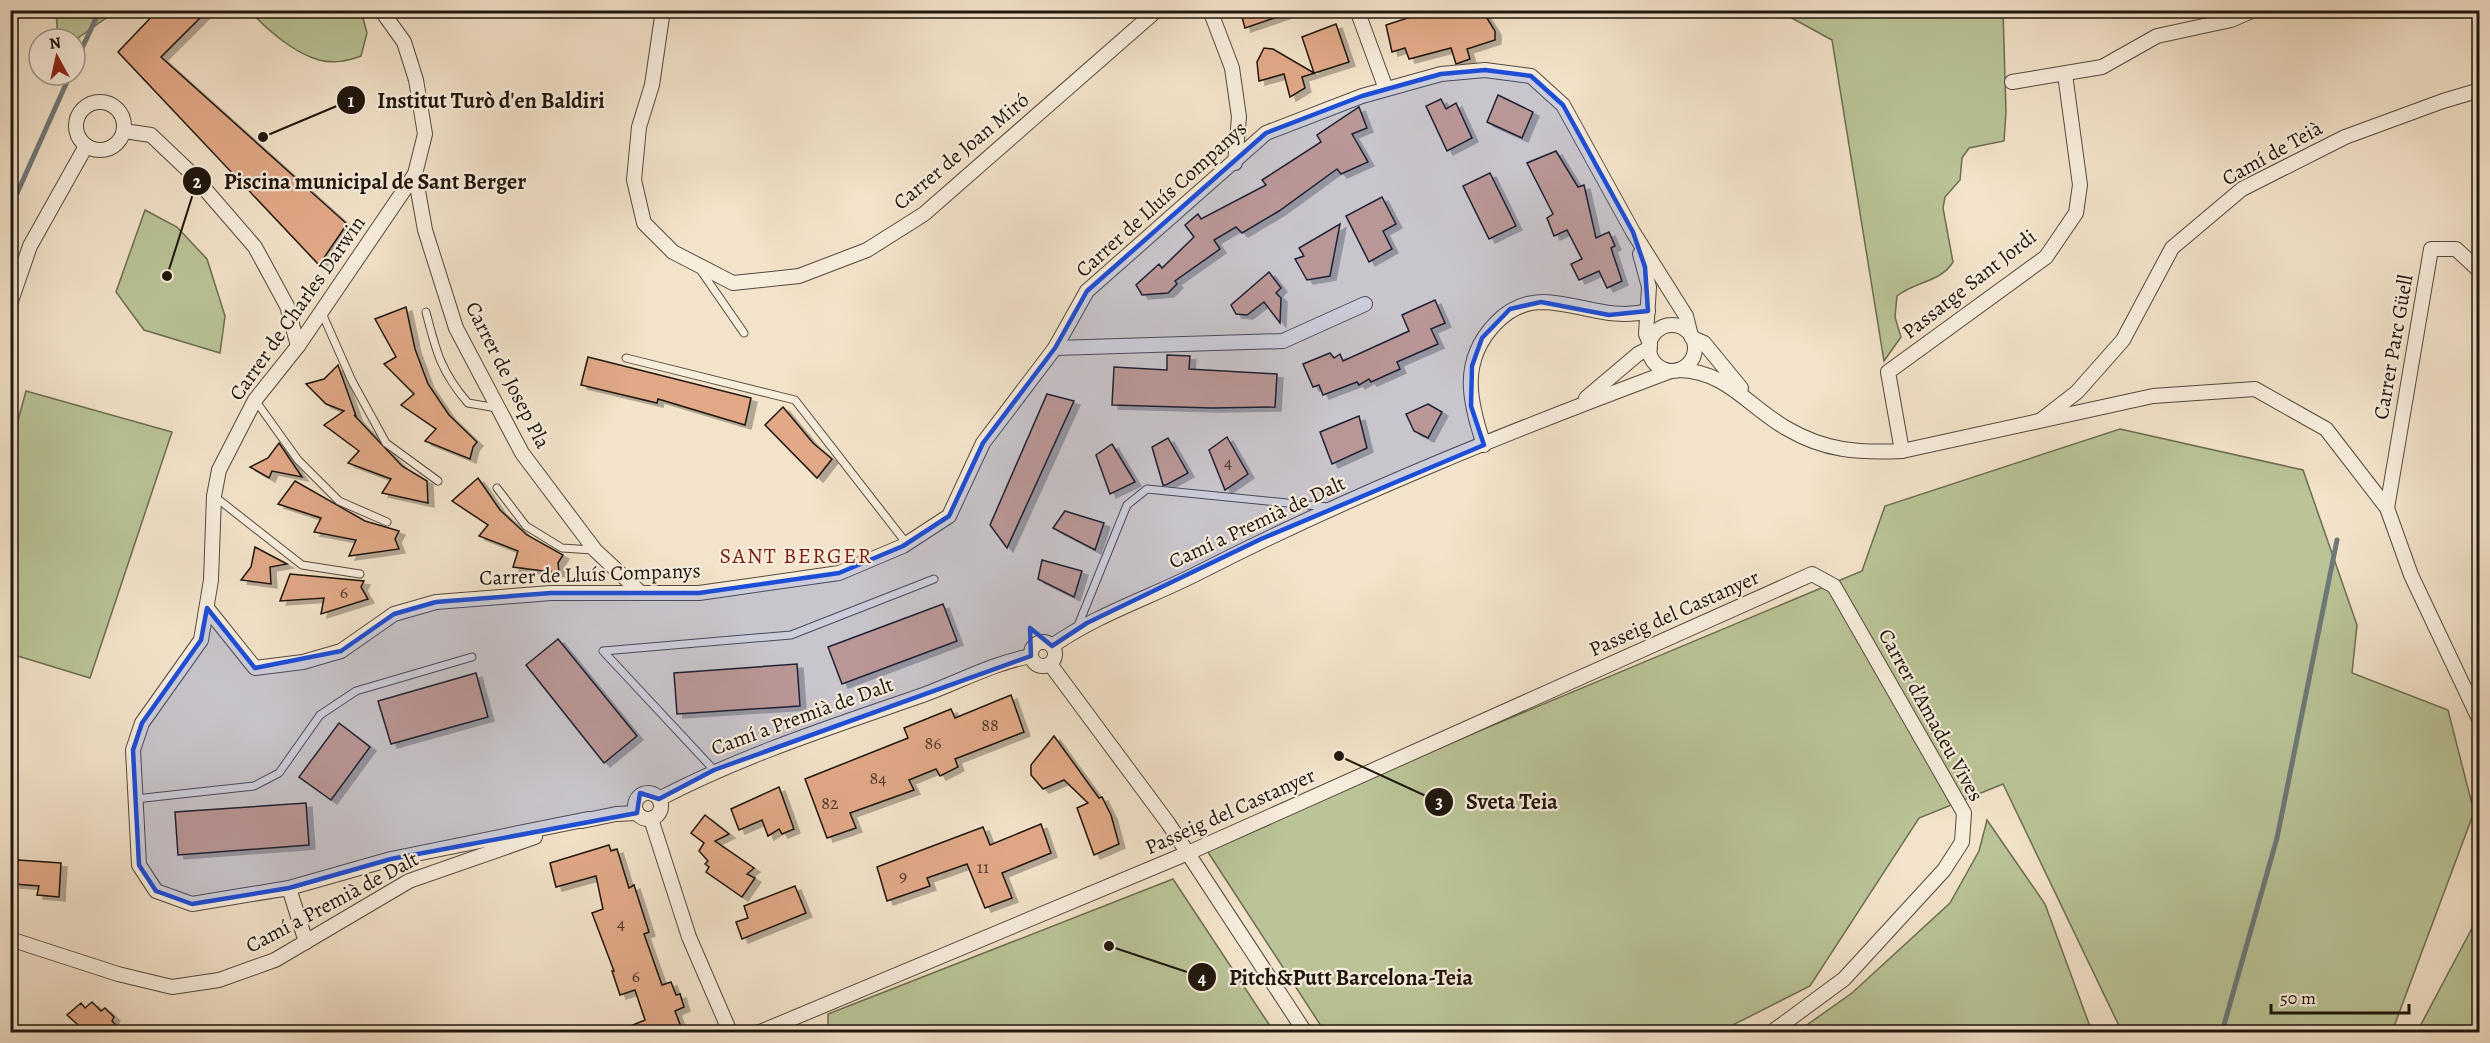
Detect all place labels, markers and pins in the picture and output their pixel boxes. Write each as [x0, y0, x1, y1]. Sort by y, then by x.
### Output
callout: Institut Turò d'en Baldiri [336, 80, 617, 120]
callout: Piscina municipal de Sant Berger [182, 161, 538, 201]
callout: Sveta Teia [1424, 782, 1570, 822]
callout: Pitch&Putt Barcelona-Teia [1187, 957, 1485, 997]

